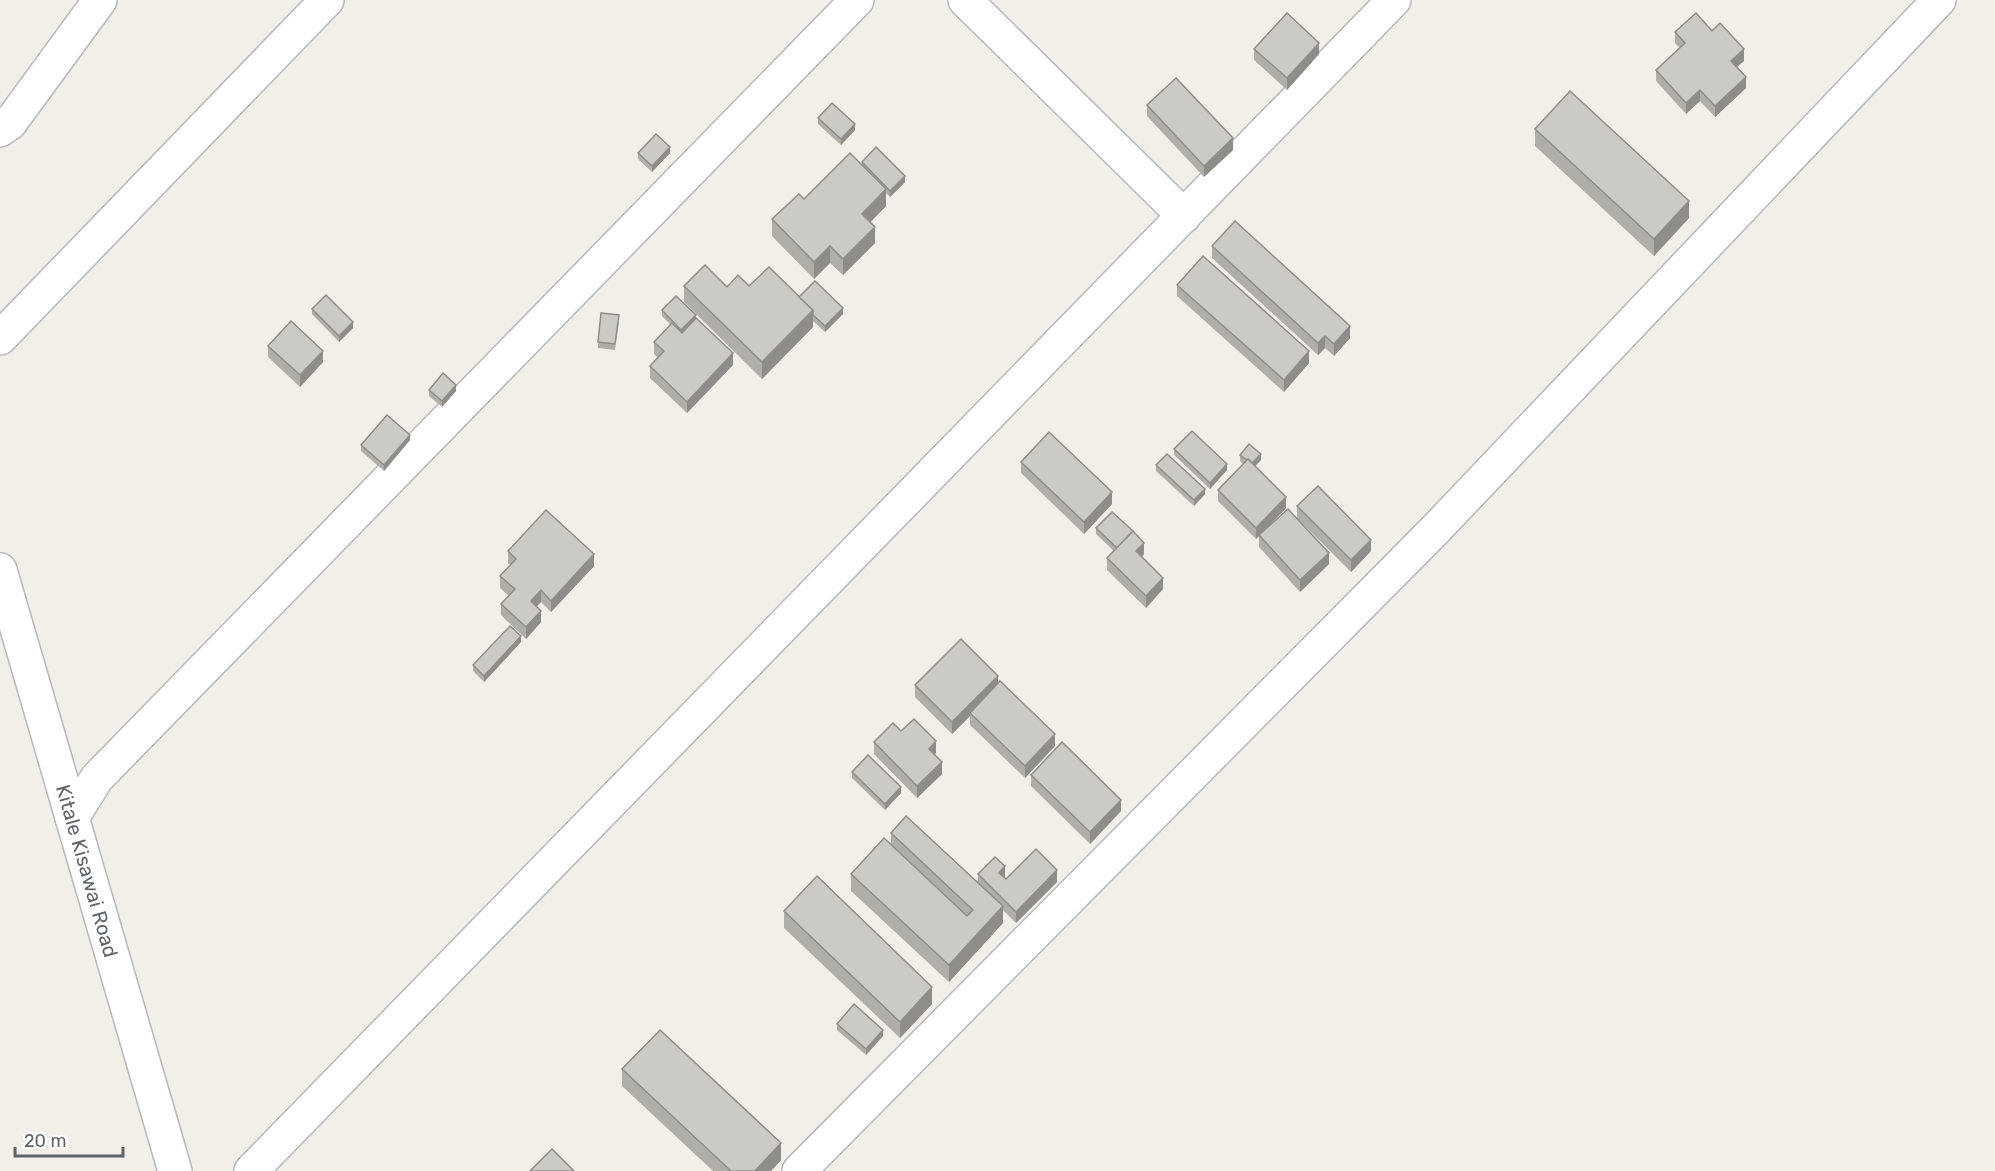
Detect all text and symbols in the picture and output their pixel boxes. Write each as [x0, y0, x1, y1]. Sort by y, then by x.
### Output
street label: Kitale Kisawai Road [51, 782, 123, 960]
scale bar [15, 1120, 123, 1158]
text: 20 m [24, 1130, 66, 1152]

